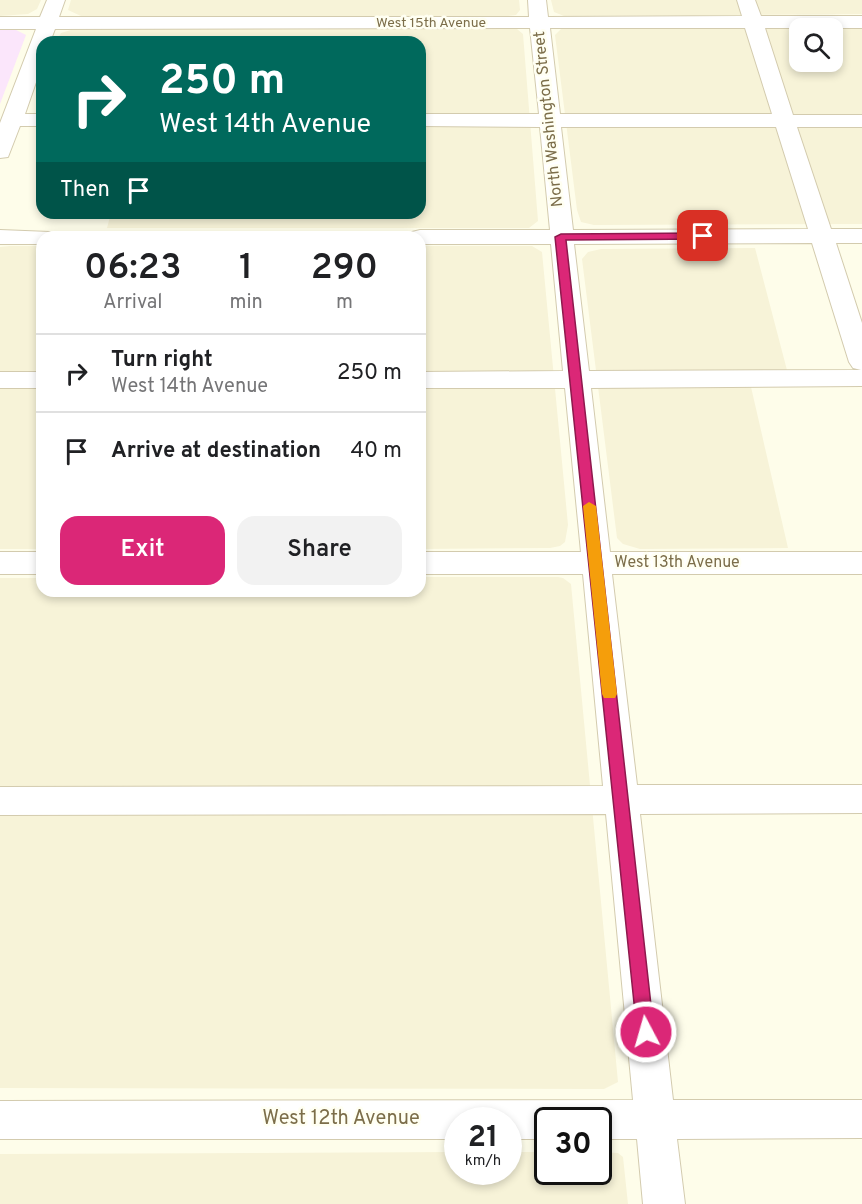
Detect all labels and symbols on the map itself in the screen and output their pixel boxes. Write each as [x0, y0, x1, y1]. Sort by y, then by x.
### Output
street label: West 15th Avenue [376, 15, 486, 32]
street label: North Washington Street [530, 30, 568, 208]
pin [677, 210, 728, 261]
street label: West 13th Avenue [614, 553, 740, 573]
position arrow [614, 1000, 678, 1064]
street label: West 12th Avenue [262, 1106, 420, 1132]
speed limit sign: 30 [534, 1107, 612, 1185]

